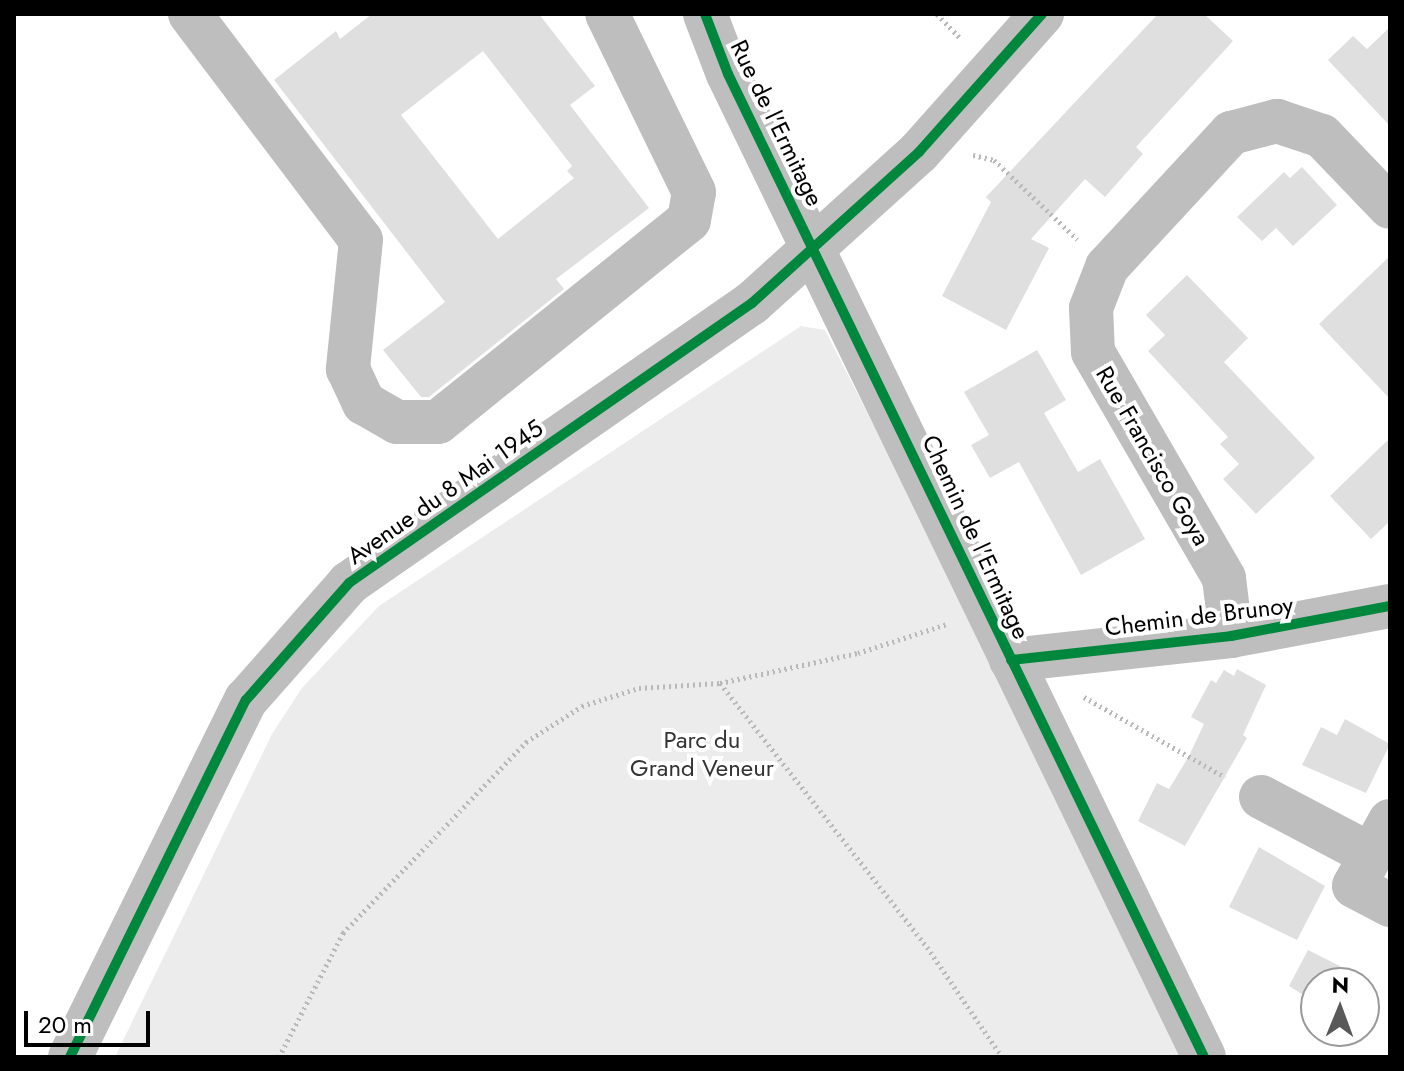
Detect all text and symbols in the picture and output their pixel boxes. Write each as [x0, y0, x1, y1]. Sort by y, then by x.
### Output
street label: Rue de l'Ermitage [724, 35, 830, 211]
street label: Rue Francisco Goya [1090, 361, 1216, 551]
street label: Avenue du 8 Mai 1945 [342, 414, 548, 570]
street label: Chemin de l'Ermitage [916, 431, 1036, 643]
street label: Chemin de Brunoy [1103, 590, 1295, 642]
park label: Parc du Grand Veneur [630, 726, 774, 782]
north arrow [1300, 967, 1380, 1047]
text: N [1331, 969, 1349, 1001]
scale bar [28, 995, 154, 1045]
text: 20 m [38, 1007, 92, 1042]

